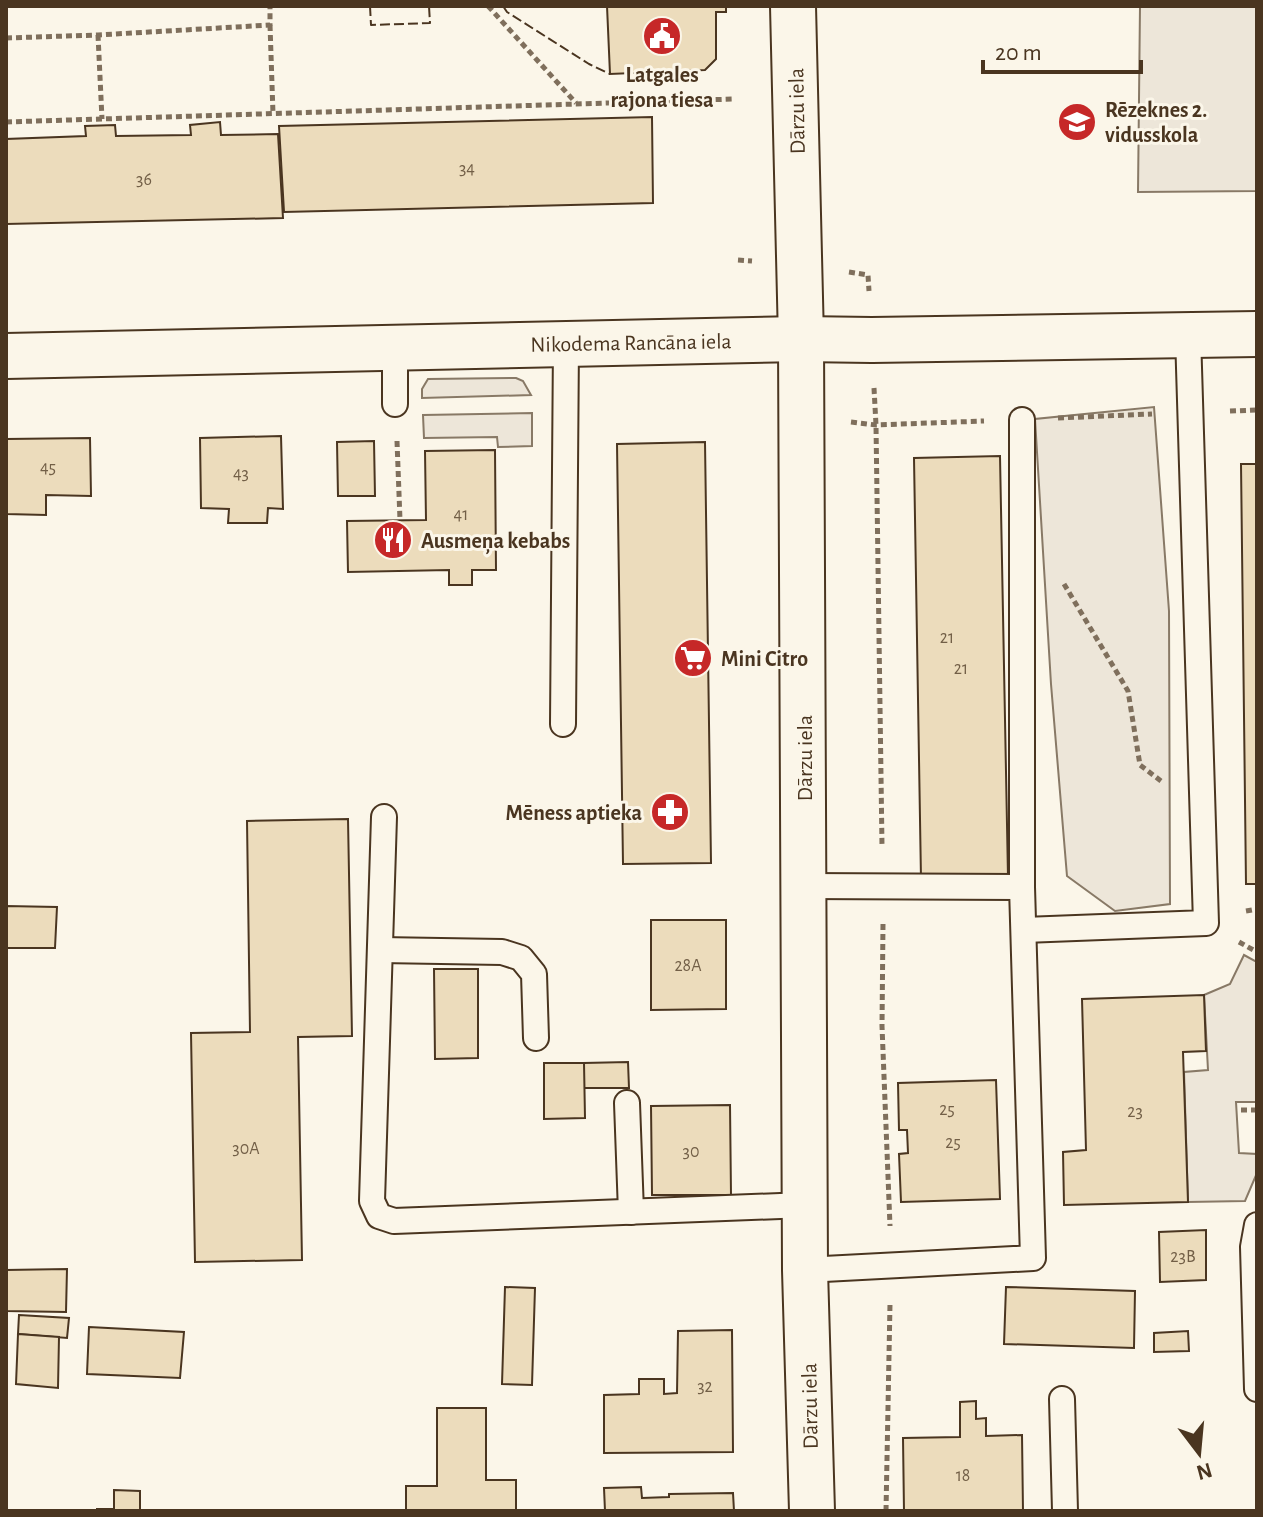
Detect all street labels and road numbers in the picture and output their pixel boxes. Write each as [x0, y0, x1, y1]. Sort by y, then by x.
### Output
street label: Dārzu iela [785, 68, 809, 154]
street label: Nikodema Rancāna iela [530, 330, 732, 356]
street label: Dārzu iela [794, 715, 816, 801]
street label: Dārzu iela [798, 1363, 822, 1449]

